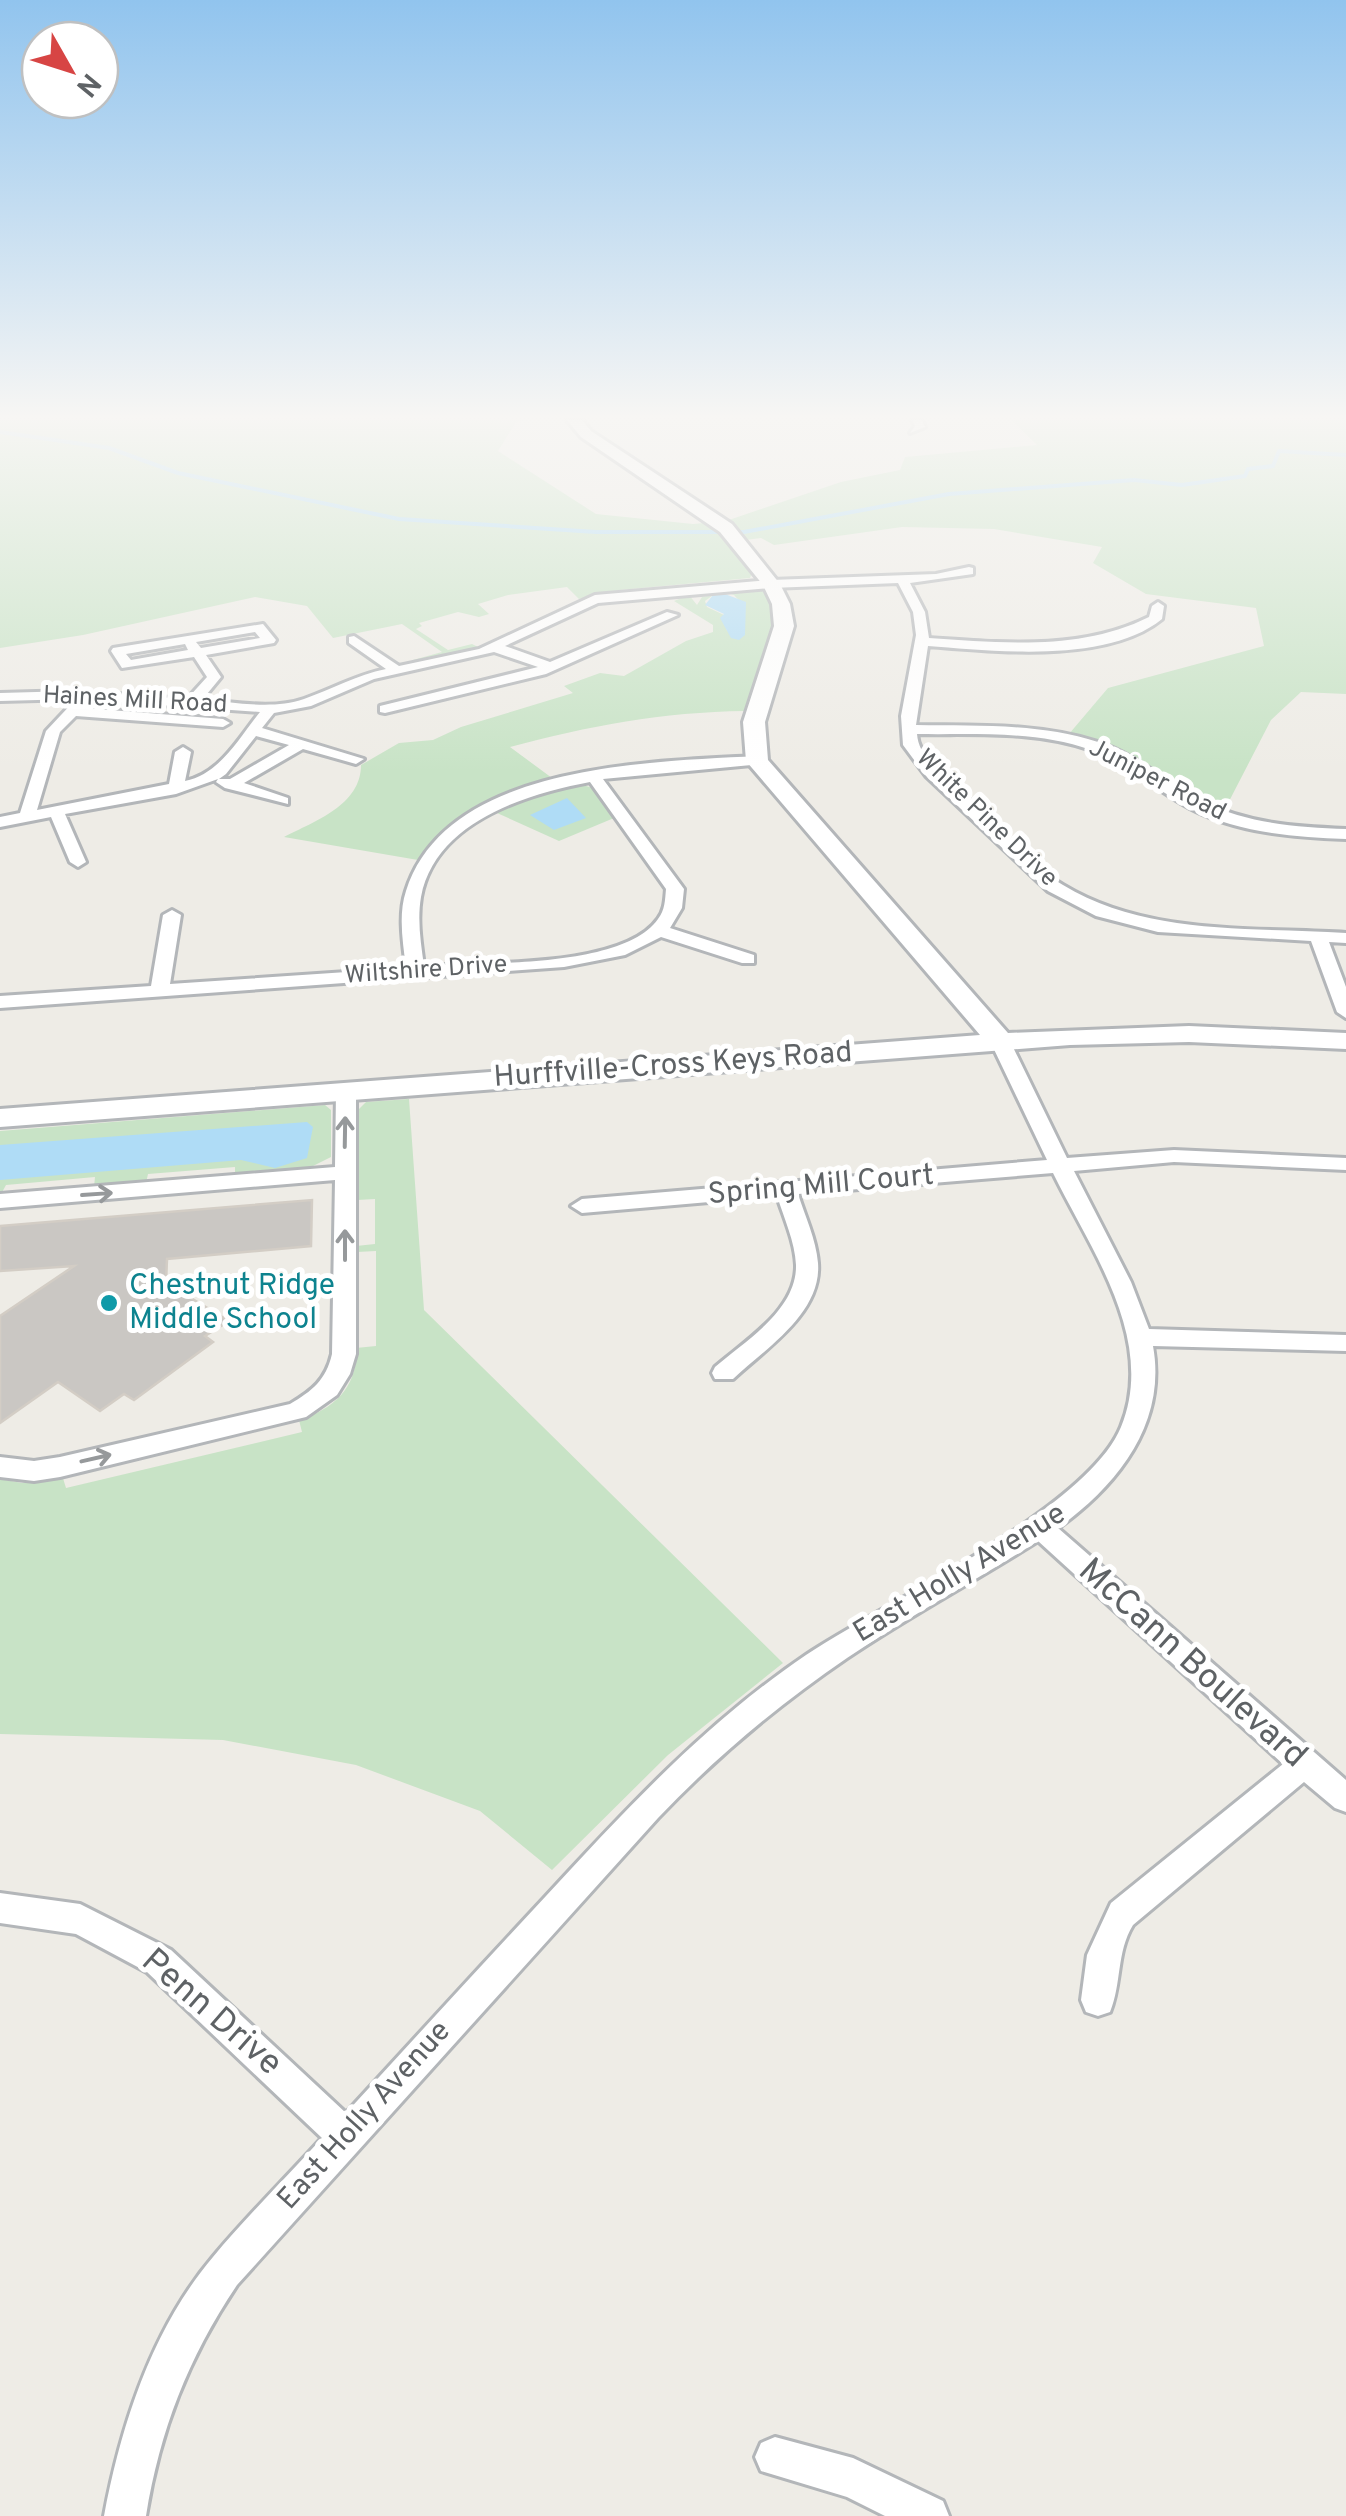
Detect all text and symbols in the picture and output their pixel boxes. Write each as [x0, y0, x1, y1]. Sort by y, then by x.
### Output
north arrow [20, 20, 120, 120]
text: N [67, 65, 107, 103]
street label: Haines Mill Road [42, 680, 228, 722]
street label: Juniper Road [1083, 733, 1231, 829]
street label: White Pine Drive [908, 743, 1064, 895]
street label: Wiltshire Drive [344, 949, 508, 993]
street label: Hurffville-Cross Keys Road [492, 1035, 854, 1097]
one-way arrow [336, 1116, 355, 1148]
street label: Spring Mill Court [707, 1158, 935, 1214]
one-way arrow [81, 1184, 113, 1203]
one-way arrow [336, 1229, 354, 1262]
place label: Chestnut Ridge Middle School [129, 1268, 335, 1339]
marker: Chestnut Ridge Middle School [98, 1292, 120, 1314]
one-way arrow [79, 1448, 111, 1466]
street label: East Holly Avenue [847, 1496, 1073, 1652]
street label: McCann Boulevard [1068, 1550, 1316, 1778]
street label: Penn Drive [132, 1940, 290, 2086]
street label: East Holly Avenue [271, 2014, 459, 2218]

